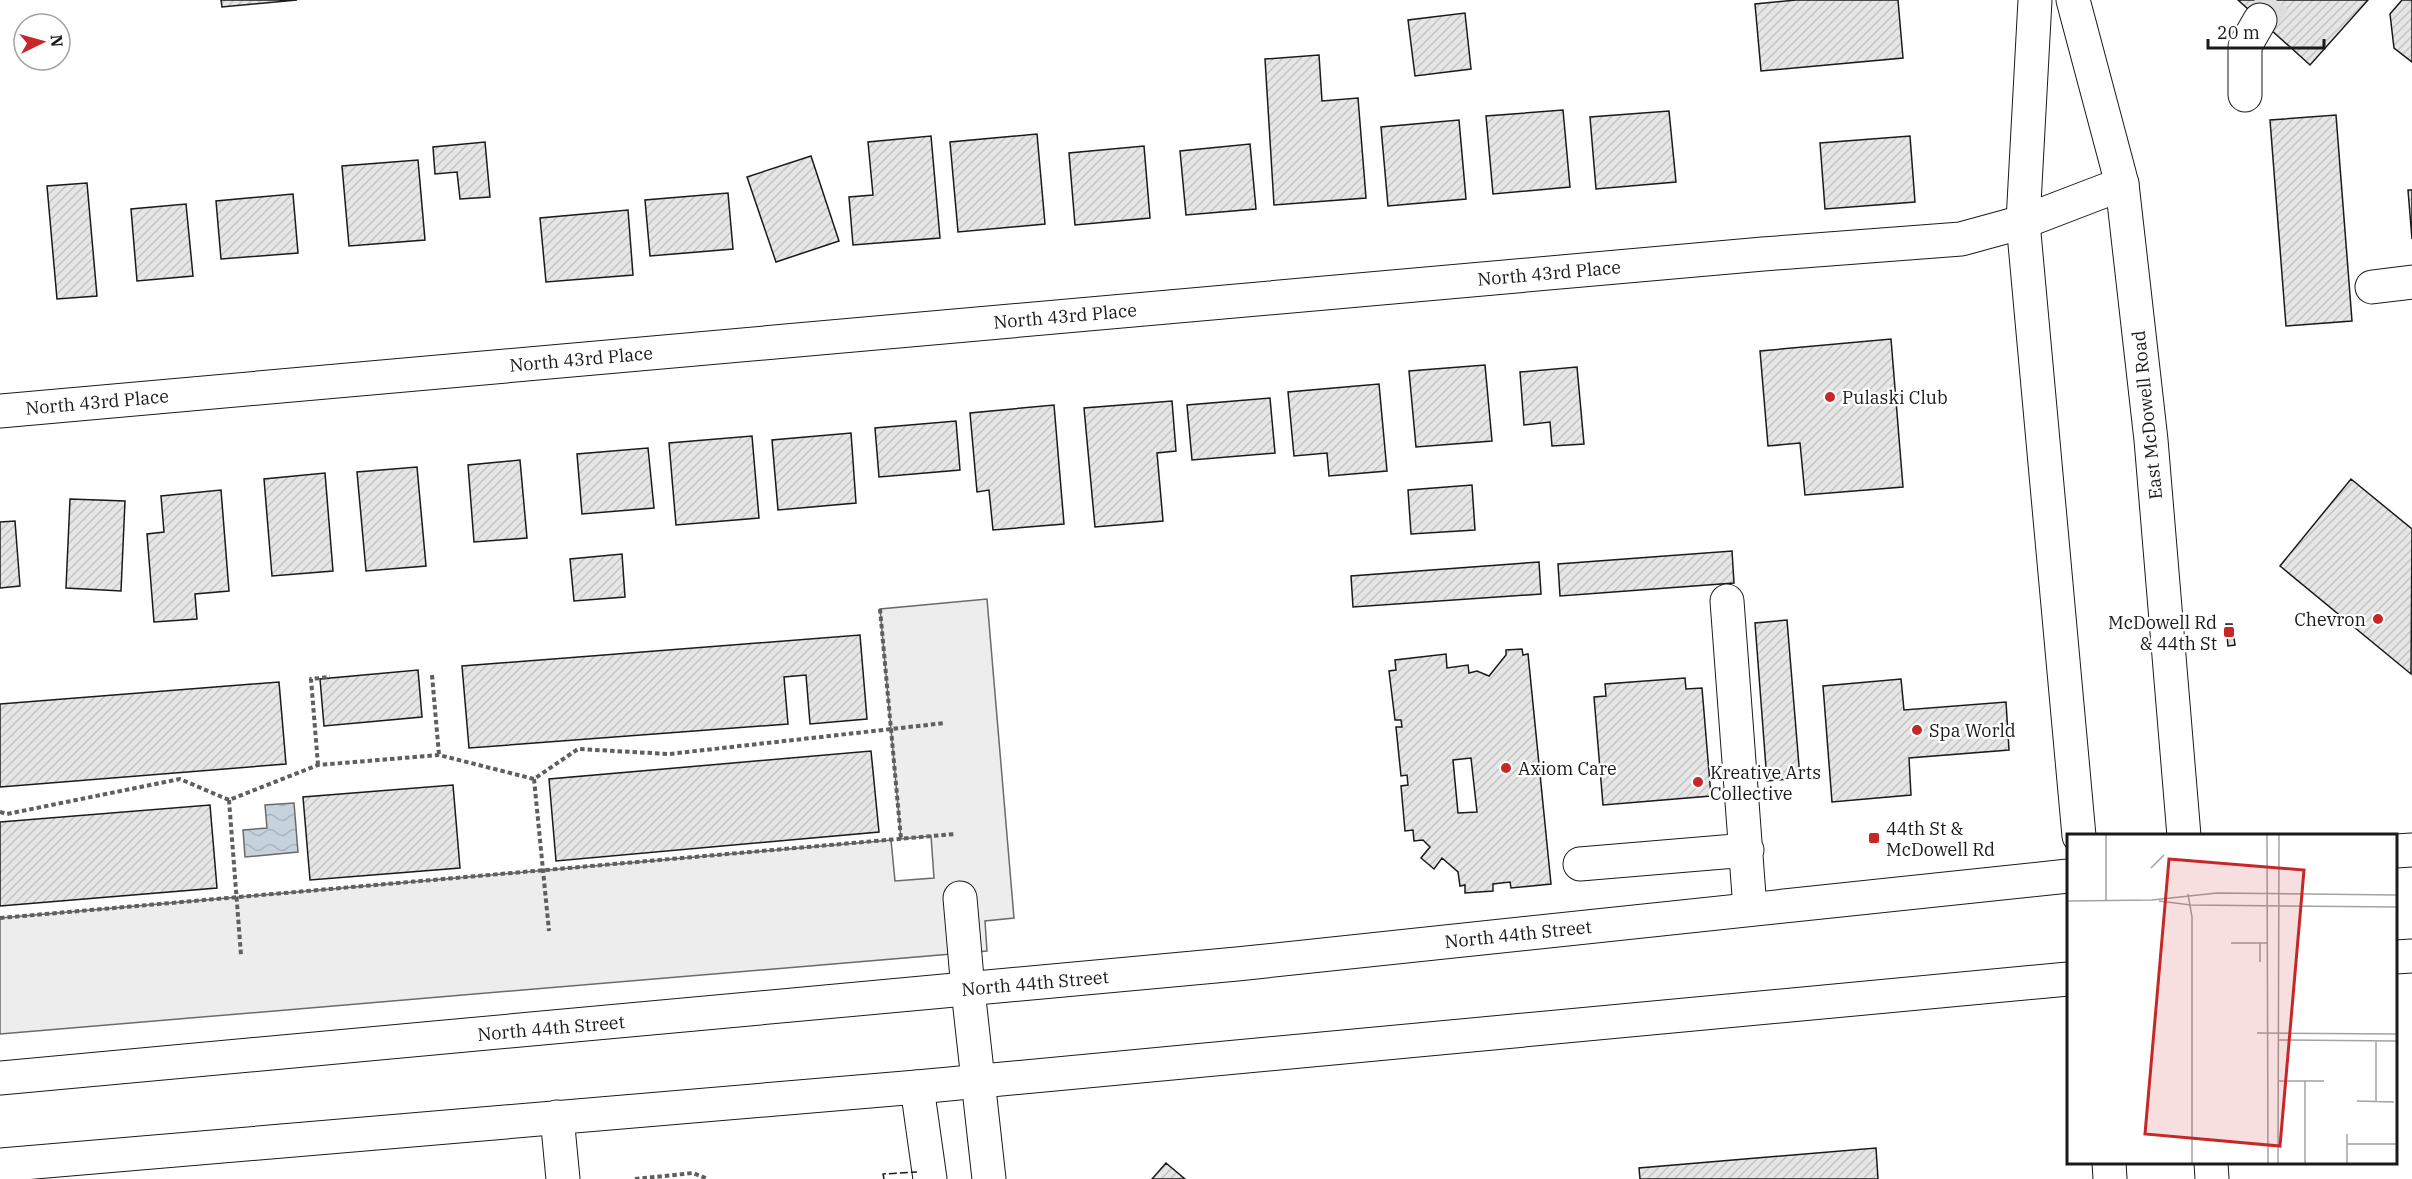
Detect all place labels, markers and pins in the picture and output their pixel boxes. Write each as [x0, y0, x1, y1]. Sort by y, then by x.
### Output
place label: Pulaski Club [1842, 386, 1948, 409]
marker: Pulaski Club [1823, 390, 1837, 404]
place label: Chevron [2294, 608, 2366, 631]
place label: McDowell Rd & 44th St [2108, 611, 2217, 655]
marker: Chevron [2371, 612, 2385, 626]
marker: McDowell Rd & 44th St [2222, 625, 2236, 639]
place label: Spa World [1929, 719, 2016, 742]
marker: Spa World [1910, 723, 1924, 737]
place label: Axiom Care [1518, 757, 1617, 780]
marker: Axiom Care [1499, 761, 1513, 775]
place label: Kreative Arts Collective [1710, 761, 1821, 805]
marker: Kreative Arts Collective [1691, 775, 1705, 789]
place label: 44th St & McDowell Rd [1886, 817, 1995, 861]
marker: 44th St & McDowell Rd [1867, 831, 1881, 845]

